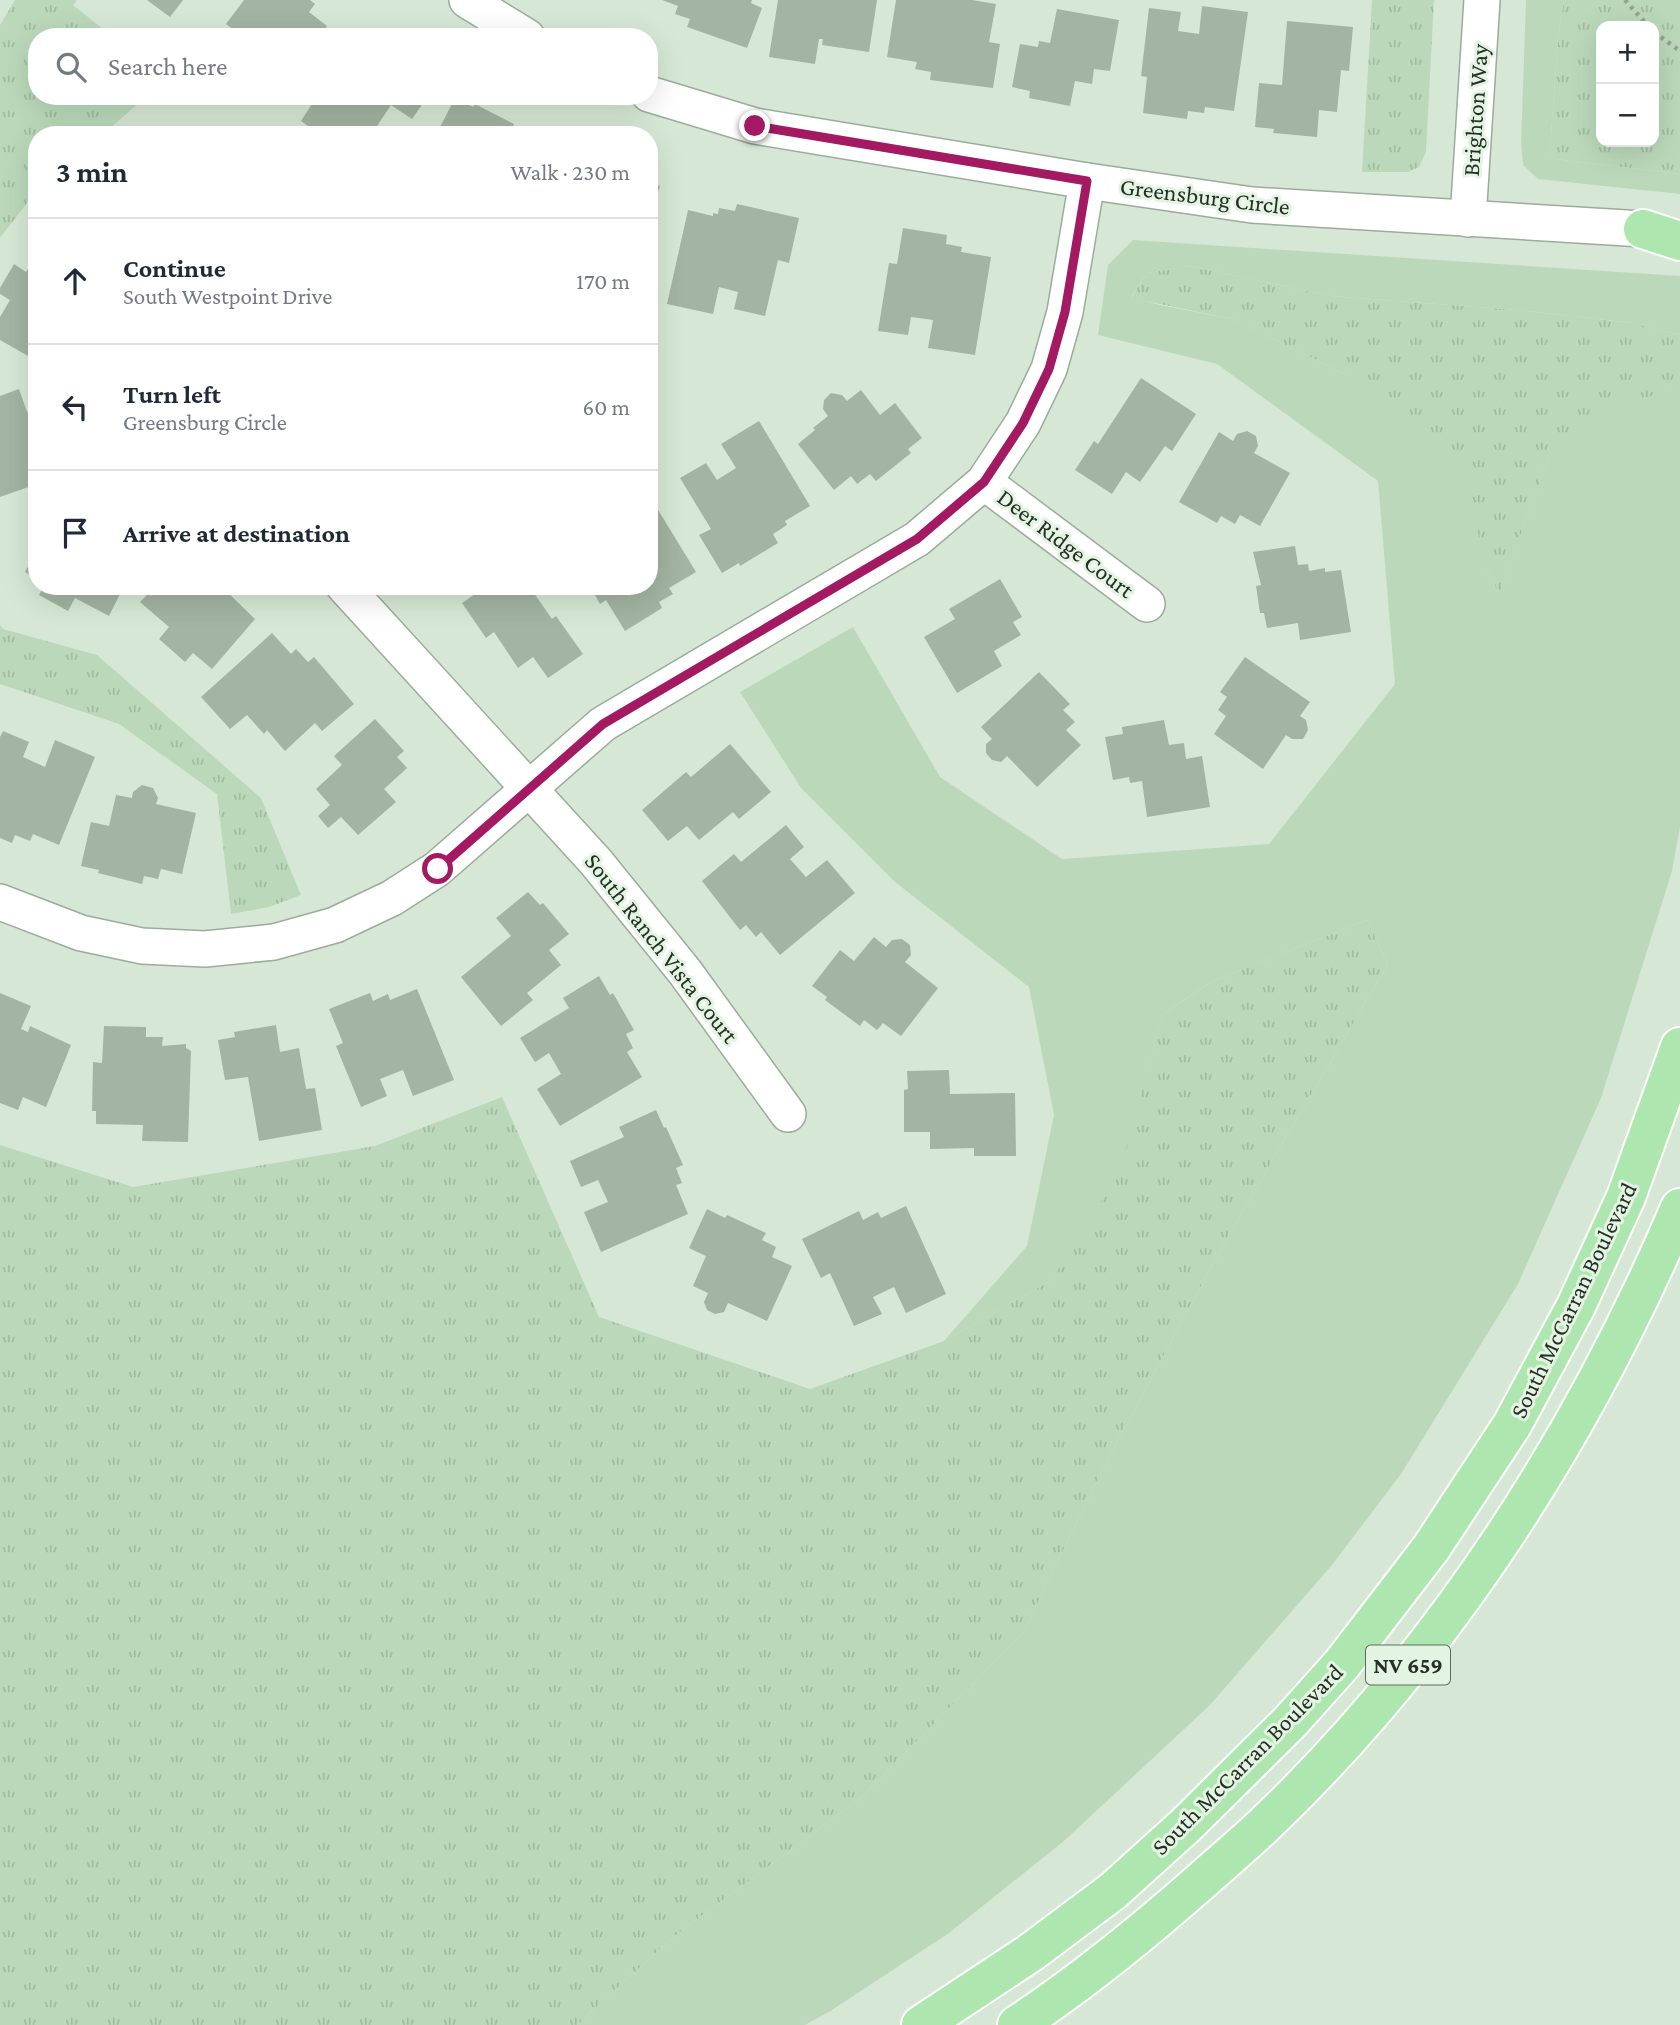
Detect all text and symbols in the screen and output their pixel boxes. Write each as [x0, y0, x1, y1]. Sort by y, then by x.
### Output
map controls [1596, 21, 1659, 147]
button: + [1596, 21, 1659, 84]
search box [28, 28, 658, 105]
street label: Brighton Way [1457, 42, 1493, 177]
icon: search [52, 48, 90, 86]
text: Search here [108, 52, 227, 81]
button: − [1596, 84, 1659, 147]
route end [739, 110, 770, 141]
text: 3 min [56, 155, 128, 188]
text: Walk · 230 m [510, 159, 630, 185]
street label: Greensburg Circle [1119, 172, 1291, 220]
text: Continue [123, 254, 226, 283]
icon: ahead [56, 262, 94, 300]
text: 170 m [576, 268, 630, 294]
text: South Westpoint Drive [123, 283, 332, 309]
text: Turn left [123, 380, 221, 409]
icon: left [56, 388, 94, 426]
text: 60 m [583, 394, 630, 420]
text: Greensburg Circle [123, 409, 287, 435]
street label: Deer Ridge Court [992, 483, 1140, 604]
icon: arrive [56, 514, 94, 552]
text: Arrive at destination [123, 519, 350, 548]
street label: South Ranch Vista Court [580, 848, 745, 1049]
route start [422, 853, 453, 884]
street label: South McCarran Boulevard [1504, 1178, 1642, 1422]
road number: NV 659 [1366, 1646, 1450, 1684]
street label: South McCarran Boulevard [1146, 1658, 1348, 1860]

